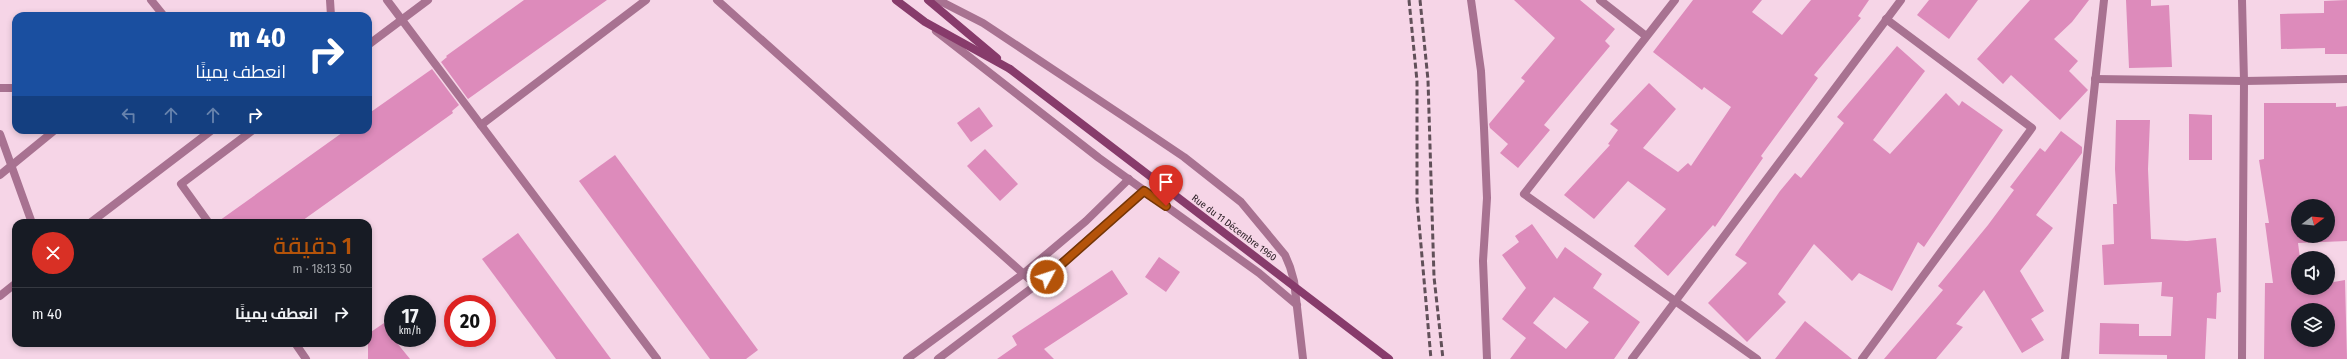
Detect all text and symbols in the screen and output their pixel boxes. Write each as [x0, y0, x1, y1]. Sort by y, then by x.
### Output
text: 40 m [229, 21, 286, 54]
icon: right [300, 28, 352, 80]
text: انعطف يمينًا [195, 61, 286, 83]
icon: left [118, 104, 140, 126]
icon: ahead [160, 104, 182, 126]
icon: ahead [202, 104, 224, 126]
icon: right [244, 104, 266, 126]
pin [1149, 165, 1183, 206]
icon: arrive [1155, 171, 1177, 193]
street label: Rue du 11 Décembre 1960 [1189, 192, 1279, 264]
north arrow [2291, 199, 2335, 243]
map controls [2291, 199, 2335, 347]
button: close [32, 232, 74, 274]
text: 1 دقيقة [273, 232, 352, 260]
button: sound [2291, 251, 2335, 295]
position arrow [1026, 256, 1068, 298]
text: 50 m · 18:13 [293, 261, 352, 276]
speed limit sign: 20 [444, 295, 496, 347]
icon: right [330, 303, 352, 325]
button: layers [2291, 303, 2335, 347]
text: 17 [402, 304, 418, 328]
text: 40 m [32, 305, 62, 323]
text: انعطف يمينًا [235, 305, 318, 323]
text: km/h [399, 325, 421, 337]

